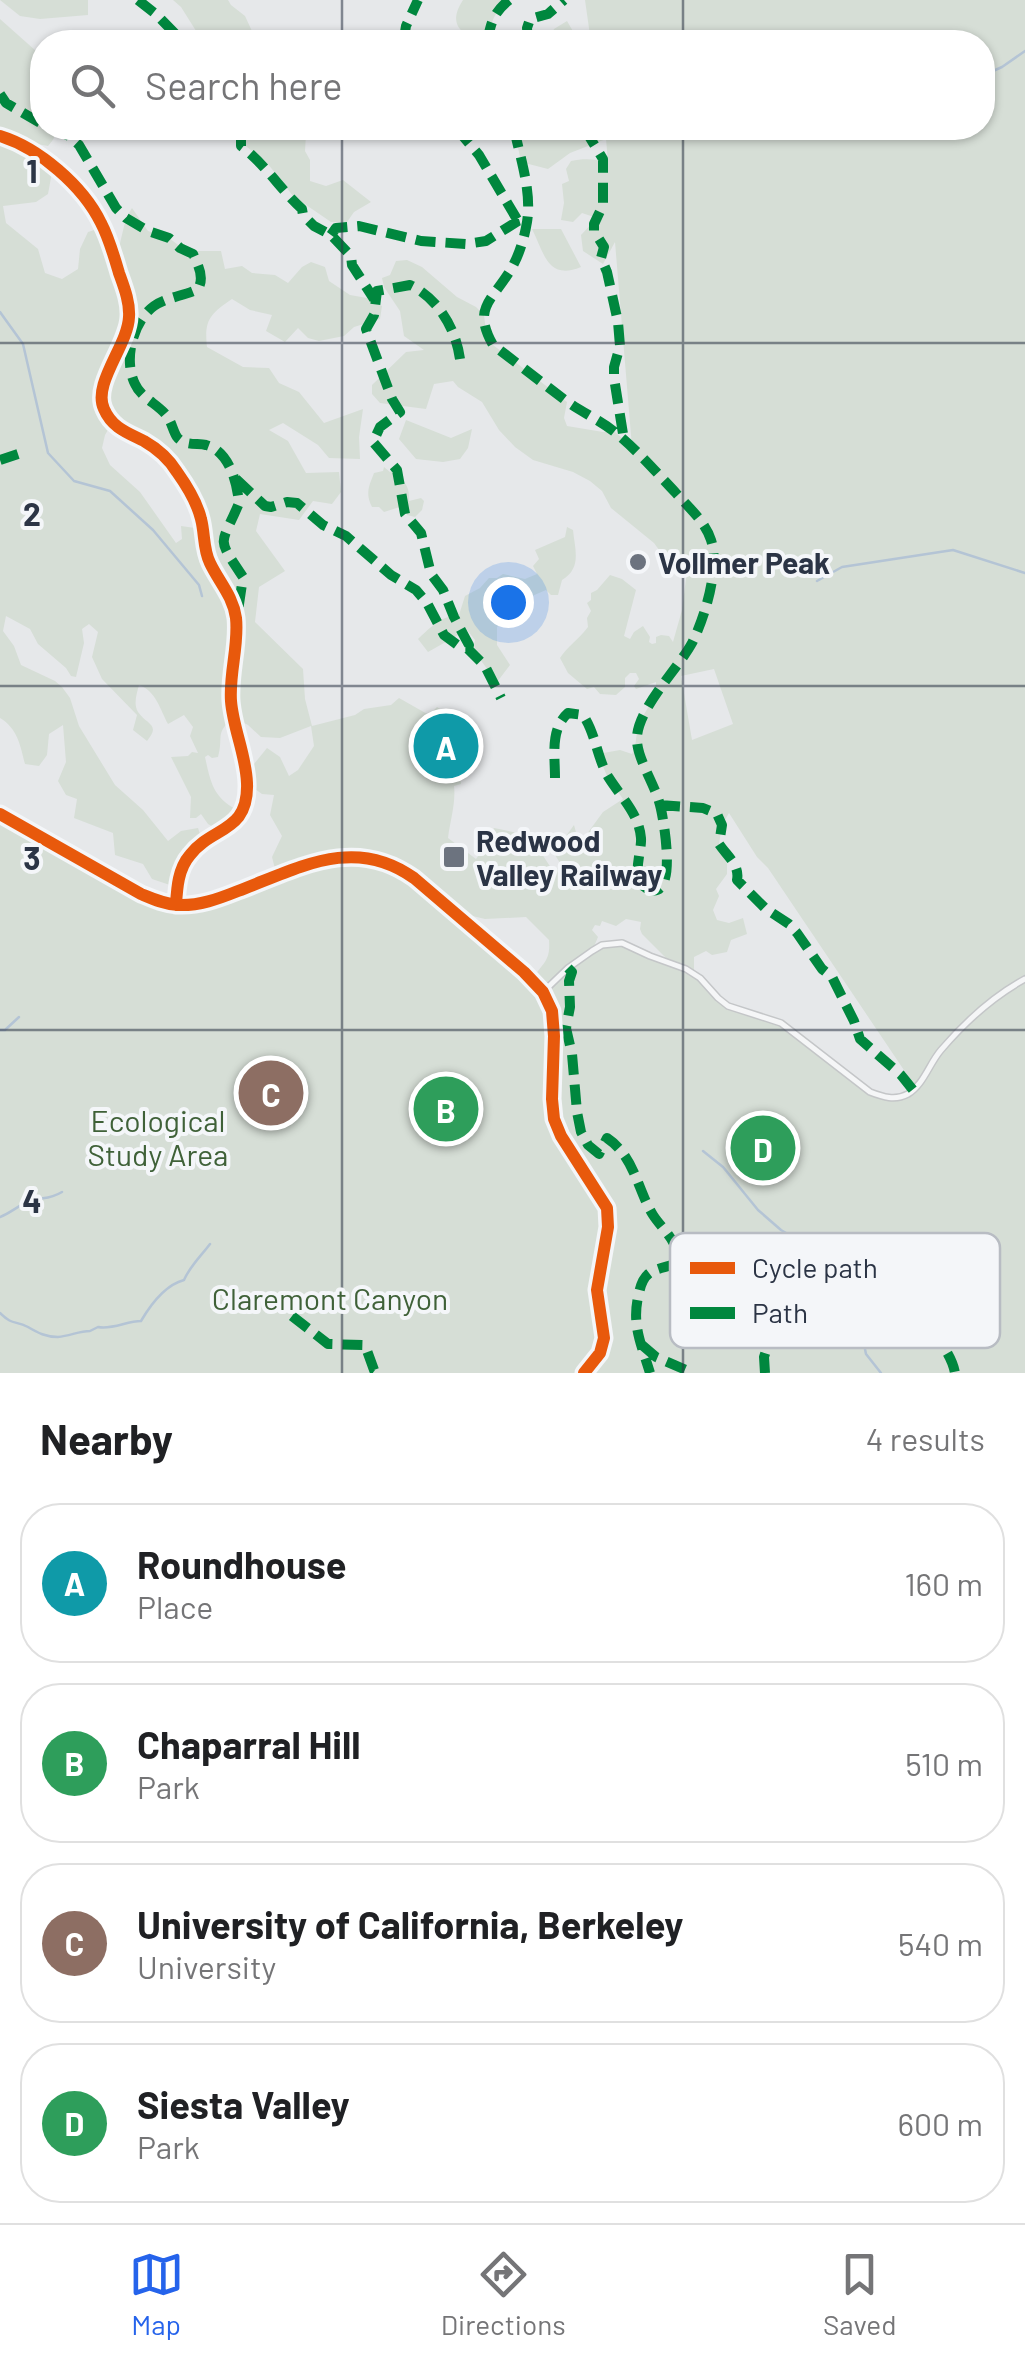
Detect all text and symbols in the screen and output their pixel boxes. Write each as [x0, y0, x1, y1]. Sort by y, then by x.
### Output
search box [30, 30, 995, 140]
icon: search [65, 58, 120, 113]
text: Search here [145, 62, 343, 108]
text: 1 [26, 151, 38, 189]
text: 2 [23, 494, 41, 532]
place label: Vollmer Peak [658, 544, 830, 580]
marker: Vollmer Peak [627, 551, 649, 573]
your location [483, 577, 534, 628]
pin: A [414, 708, 478, 784]
place label: Redwood Valley Railway [476, 822, 662, 892]
text: 3 [23, 838, 41, 876]
marker: Redwood Valley Railway [441, 844, 467, 870]
pin: C [238, 1056, 304, 1130]
pin: B [414, 1072, 478, 1146]
park label: Ecological Study Area [88, 1102, 228, 1172]
pin: D [730, 1110, 796, 1186]
text: 4 [22, 1181, 42, 1219]
legend [670, 1233, 1000, 1348]
text: Cycle path [752, 1250, 878, 1284]
park label: Claremont Canyon [212, 1280, 448, 1316]
text: Path [752, 1295, 808, 1329]
text: Nearby [40, 1413, 173, 1463]
text: 4 results [866, 1419, 985, 1457]
text: Roundhouse [137, 1541, 347, 1587]
text: A [64, 1564, 85, 1602]
text: 160 m [904, 1564, 983, 1602]
text: Place [137, 1587, 213, 1625]
text: Chaparral Hill [137, 1721, 361, 1767]
text: B [65, 1744, 84, 1782]
text: 510 m [905, 1744, 983, 1782]
text: Park [137, 1767, 200, 1805]
text: University of California, Berkeley [137, 1901, 683, 1947]
text: C [65, 1924, 84, 1962]
text: 540 m [898, 1924, 983, 1962]
text: University [137, 1947, 276, 1985]
text: Siesta Valley [137, 2081, 350, 2127]
text: D [65, 2104, 84, 2142]
text: 600 m [897, 2104, 983, 2142]
text: Park [137, 2127, 200, 2165]
tab: Map [129, 2247, 184, 2341]
tab: Directions [441, 2247, 566, 2341]
tab: Saved [823, 2247, 896, 2341]

